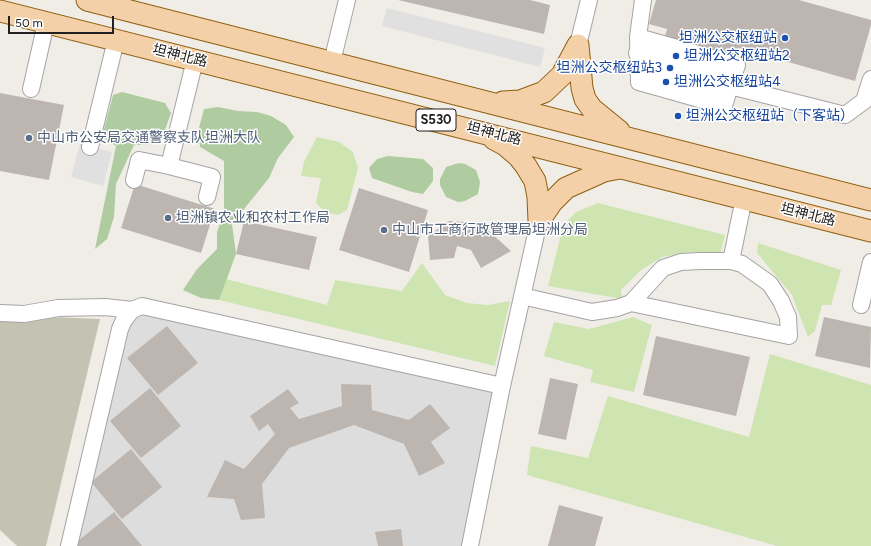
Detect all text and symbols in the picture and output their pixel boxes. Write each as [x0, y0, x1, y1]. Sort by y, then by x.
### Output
scale bar [10, 8, 116, 34]
text: 50 m [15, 16, 43, 30]
place label: 坦洲公交枢纽站 [679, 30, 777, 46]
marker: 坦洲公交枢纽站 [780, 33, 790, 43]
street label: 坦神北路 [151, 41, 209, 71]
place label: 坦洲公交枢纽站2 [684, 48, 790, 64]
marker: 坦洲公交枢纽站2 [671, 51, 681, 61]
place label: 坦洲公交枢纽站3 [556, 60, 662, 76]
marker: 坦洲公交枢纽站3 [665, 63, 675, 73]
place label: 坦洲公交枢纽站4 [674, 74, 781, 90]
marker: 坦洲公交枢纽站4 [661, 77, 671, 87]
place label: 坦洲公交枢纽站（下客站） [686, 108, 854, 124]
road number: S530 [416, 109, 456, 131]
marker: 坦洲公交枢纽站（下客站） [673, 111, 683, 121]
street label: 坦神北路 [465, 119, 523, 149]
place label: 中山市公安局交通警察支队坦洲大队 [37, 130, 261, 146]
marker: 中山市公安局交通警察支队坦洲大队 [24, 133, 34, 143]
street label: 坦神北路 [779, 200, 837, 230]
place label: 坦洲镇农业和农村工作局 [176, 210, 330, 226]
marker: 坦洲镇农业和农村工作局 [163, 213, 173, 223]
place label: 中山市工商行政管理局坦洲分局 [392, 222, 588, 238]
marker: 中山市工商行政管理局坦洲分局 [379, 225, 389, 235]

